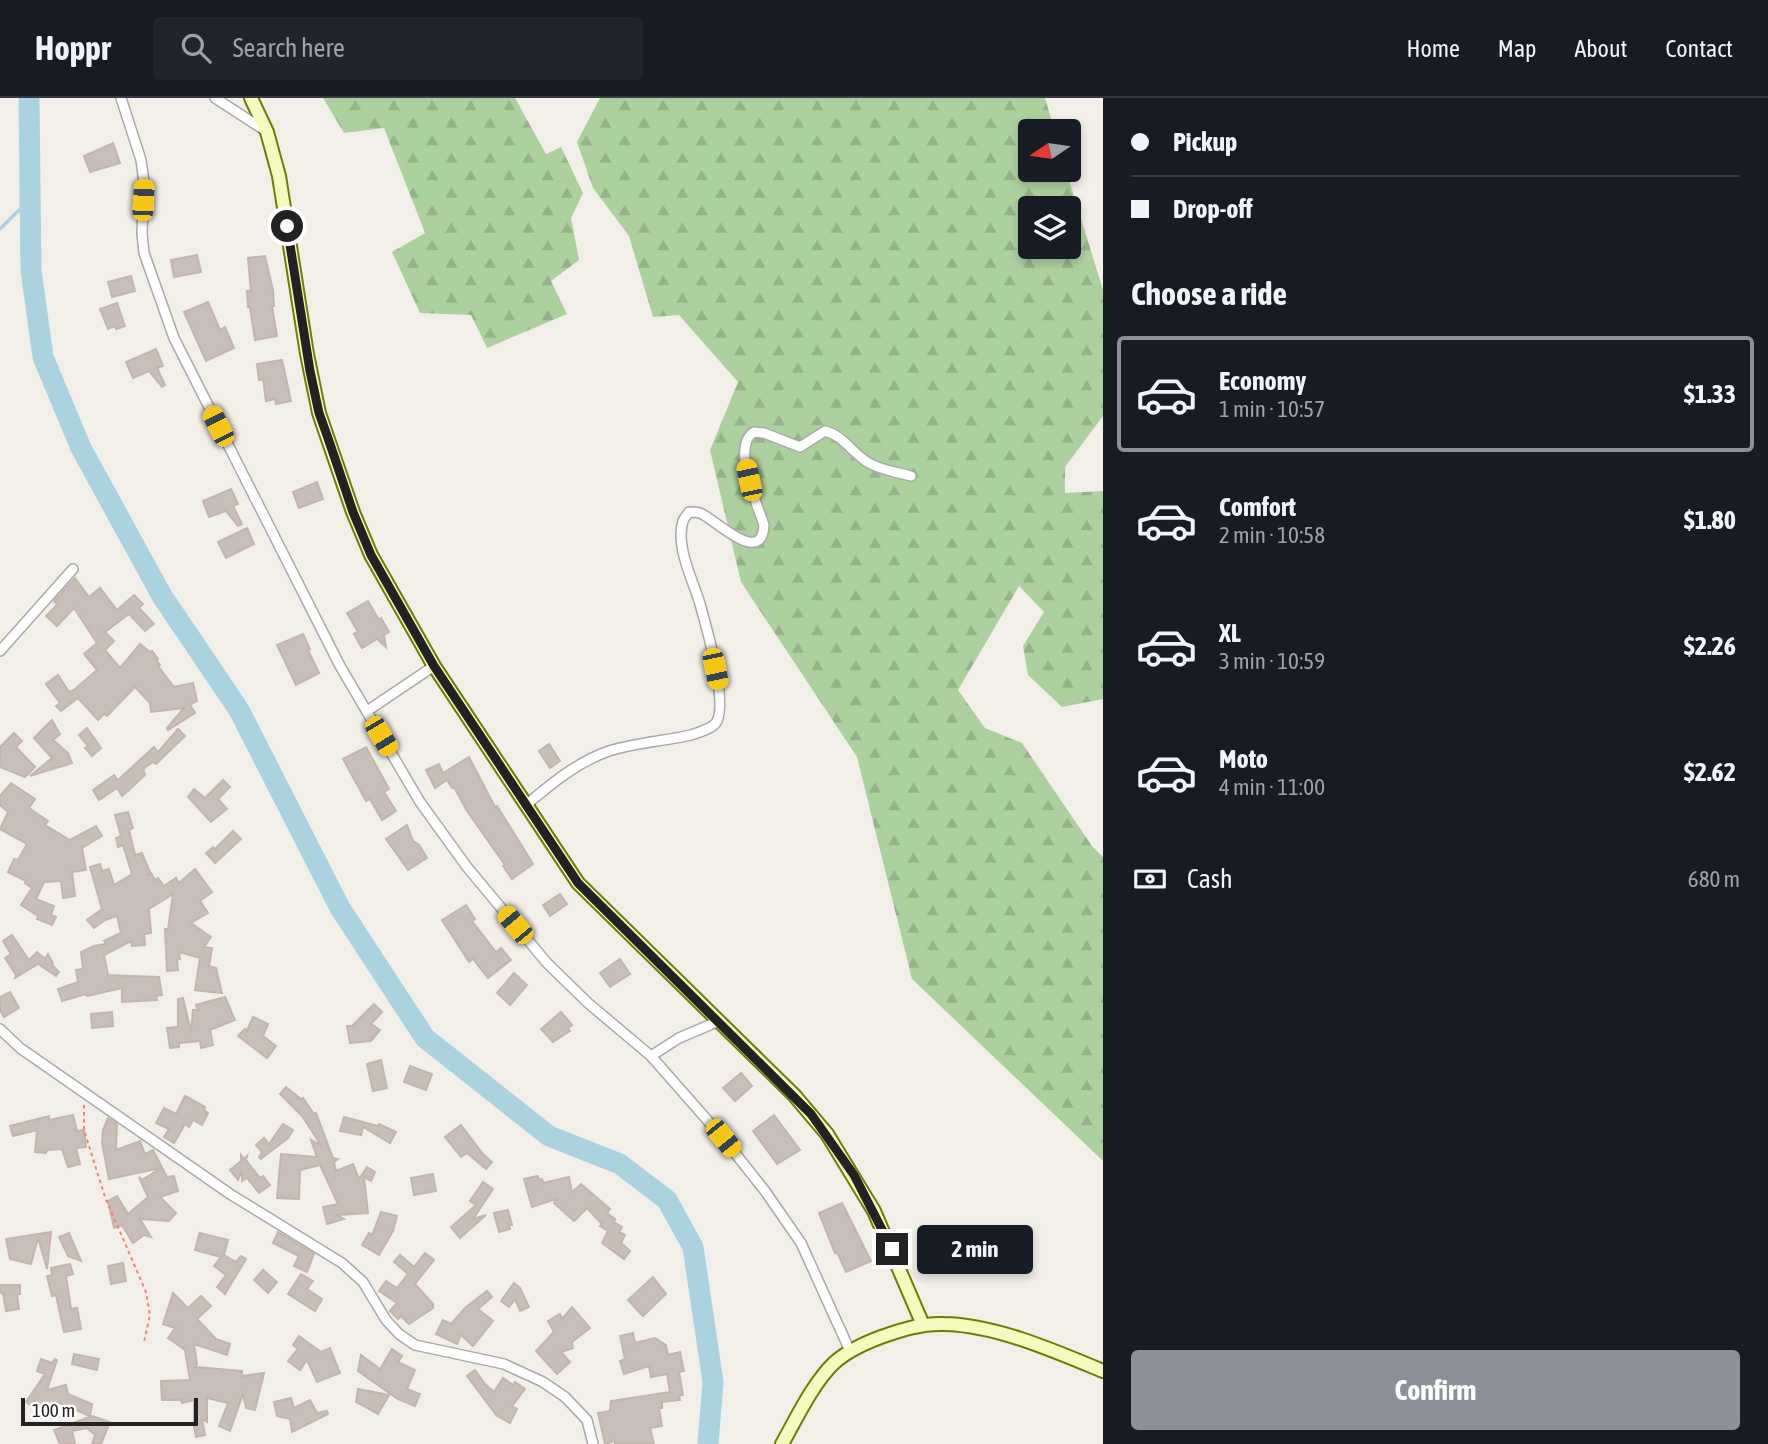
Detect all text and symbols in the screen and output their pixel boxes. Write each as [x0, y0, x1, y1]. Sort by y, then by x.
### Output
search box [153, 17, 643, 80]
text: Hoppr [35, 29, 111, 67]
icon: search [177, 29, 215, 67]
text: Search here [233, 33, 345, 63]
text: Home [1406, 35, 1460, 62]
text: Map [1498, 35, 1536, 62]
text: About [1574, 35, 1627, 62]
text: Contact [1665, 35, 1733, 62]
north arrow [1018, 119, 1082, 182]
map controls [1018, 119, 1081, 259]
text: Pickup [1173, 127, 1237, 157]
car [132, 178, 155, 222]
text: Drop-off [1173, 194, 1253, 224]
button: layers [1018, 196, 1081, 259]
route start [271, 210, 303, 242]
text: Choose a ride [1131, 275, 1287, 312]
icon: car [1135, 363, 1198, 426]
text: Economy [1219, 366, 1306, 396]
text: $1.33 [1684, 379, 1736, 409]
text: 1 min · 10:57 [1219, 396, 1325, 422]
car [200, 403, 237, 449]
car [735, 457, 764, 503]
icon: car [1135, 489, 1198, 552]
text: Comfort [1219, 492, 1296, 522]
text: $1.80 [1684, 505, 1736, 535]
text: 2 min · 10:58 [1219, 522, 1325, 548]
icon: car [1135, 615, 1198, 678]
text: XL [1219, 618, 1241, 648]
text: $2.26 [1684, 631, 1736, 661]
car [701, 646, 730, 692]
text: 3 min · 10:59 [1219, 648, 1325, 674]
car [362, 713, 401, 759]
icon: car [1135, 741, 1198, 804]
text: Moto [1219, 744, 1268, 774]
text: $2.62 [1684, 757, 1736, 787]
text: 4 min · 11:00 [1219, 774, 1325, 800]
icon: cash [1131, 860, 1169, 898]
text: Cash [1187, 864, 1233, 894]
text: 680 m [1688, 866, 1740, 892]
car [494, 902, 537, 948]
car [702, 1115, 745, 1161]
callout: 2 min [917, 1224, 1032, 1274]
route end [876, 1233, 908, 1265]
text: 2 min [952, 1236, 998, 1262]
button: Confirm [1131, 1350, 1740, 1430]
scale bar [21, 1395, 198, 1427]
text: 100 m [32, 1399, 75, 1421]

